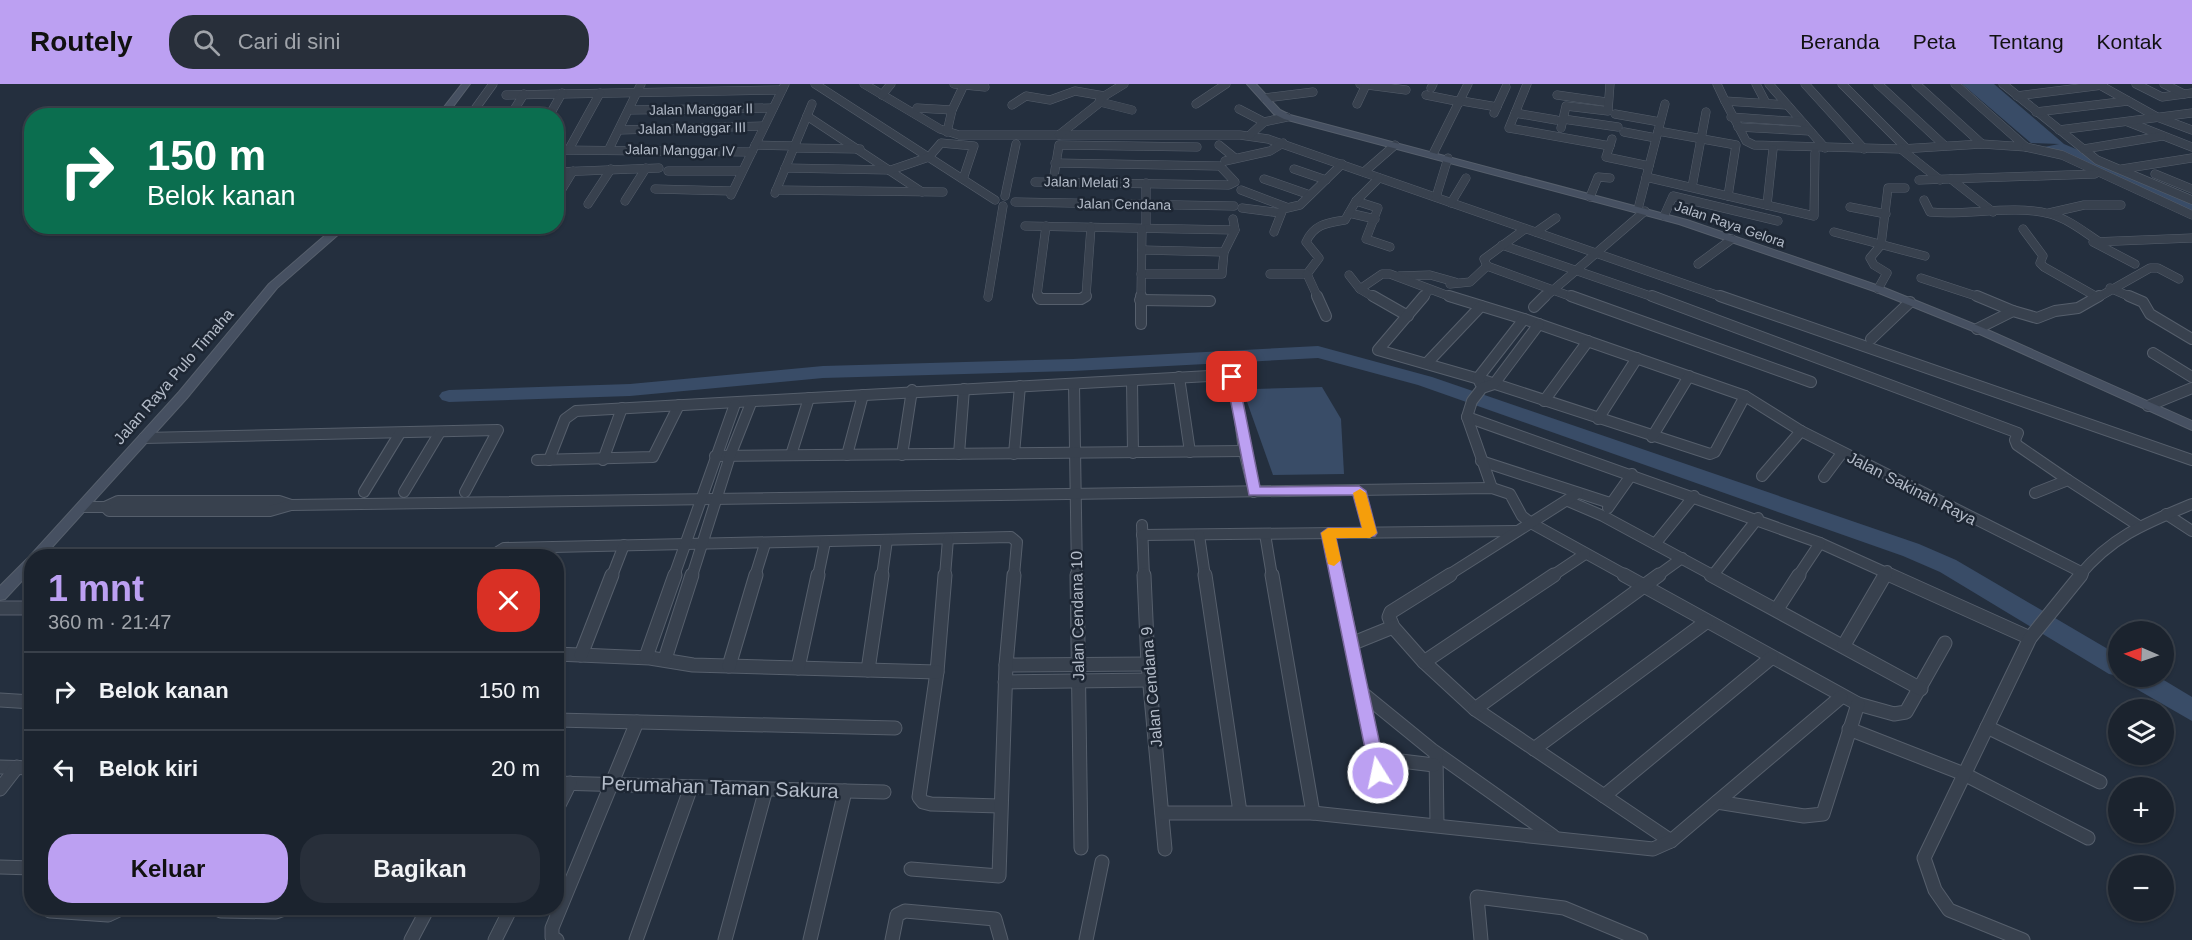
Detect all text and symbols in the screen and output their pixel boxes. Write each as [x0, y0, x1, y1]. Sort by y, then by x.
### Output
search box [169, 15, 589, 69]
text: Routely [30, 26, 133, 57]
icon: search [190, 26, 223, 59]
text: Cari di sini [238, 29, 340, 54]
text: Beranda [1800, 30, 1880, 53]
text: Peta [1913, 30, 1956, 53]
text: Tentang [1989, 30, 2064, 53]
text: Kontak [2097, 30, 2162, 53]
street label: Jalan Manggar II [649, 100, 753, 118]
street label: Jalan Manggar III [638, 119, 746, 137]
icon: right [48, 132, 126, 210]
text: 150 m [147, 132, 266, 179]
street label: Jalan Manggar IV [625, 141, 736, 159]
street label: Jalan Melati 3 [1044, 173, 1131, 191]
text: Belok kanan [147, 181, 296, 211]
street label: Jalan Cendana [1077, 195, 1171, 213]
street label: Jalan Raya Gelora [1673, 198, 1788, 251]
street label: Jalan Raya Pulo Timaha [110, 305, 237, 447]
pin [1206, 351, 1257, 402]
icon: arrive [1215, 360, 1248, 393]
street label: Jalan Sakinah Raya [1845, 449, 1979, 528]
street label: Jalan Cendana 10 [1068, 551, 1087, 681]
text: 1 mnt [48, 568, 144, 609]
button: close [477, 569, 540, 632]
text: 360 m · 21:47 [48, 611, 171, 633]
north arrow [2108, 621, 2174, 687]
map controls [2108, 621, 2174, 921]
street label: Jalan Cendana 9 [1138, 626, 1165, 748]
icon: right [48, 675, 81, 708]
text: Belok kanan [99, 678, 229, 703]
text: 150 m [479, 678, 540, 703]
button: layers [2108, 699, 2174, 765]
position arrow [1346, 741, 1410, 805]
icon: left [48, 753, 81, 786]
text: Belok kiri [99, 756, 198, 781]
text: 20 m [491, 756, 540, 781]
street label: Perumahan Taman Sakura [601, 772, 840, 802]
button: + [2108, 777, 2174, 843]
button: Keluar [48, 834, 288, 903]
button: Bagikan [300, 834, 540, 903]
button: − [2108, 855, 2174, 921]

